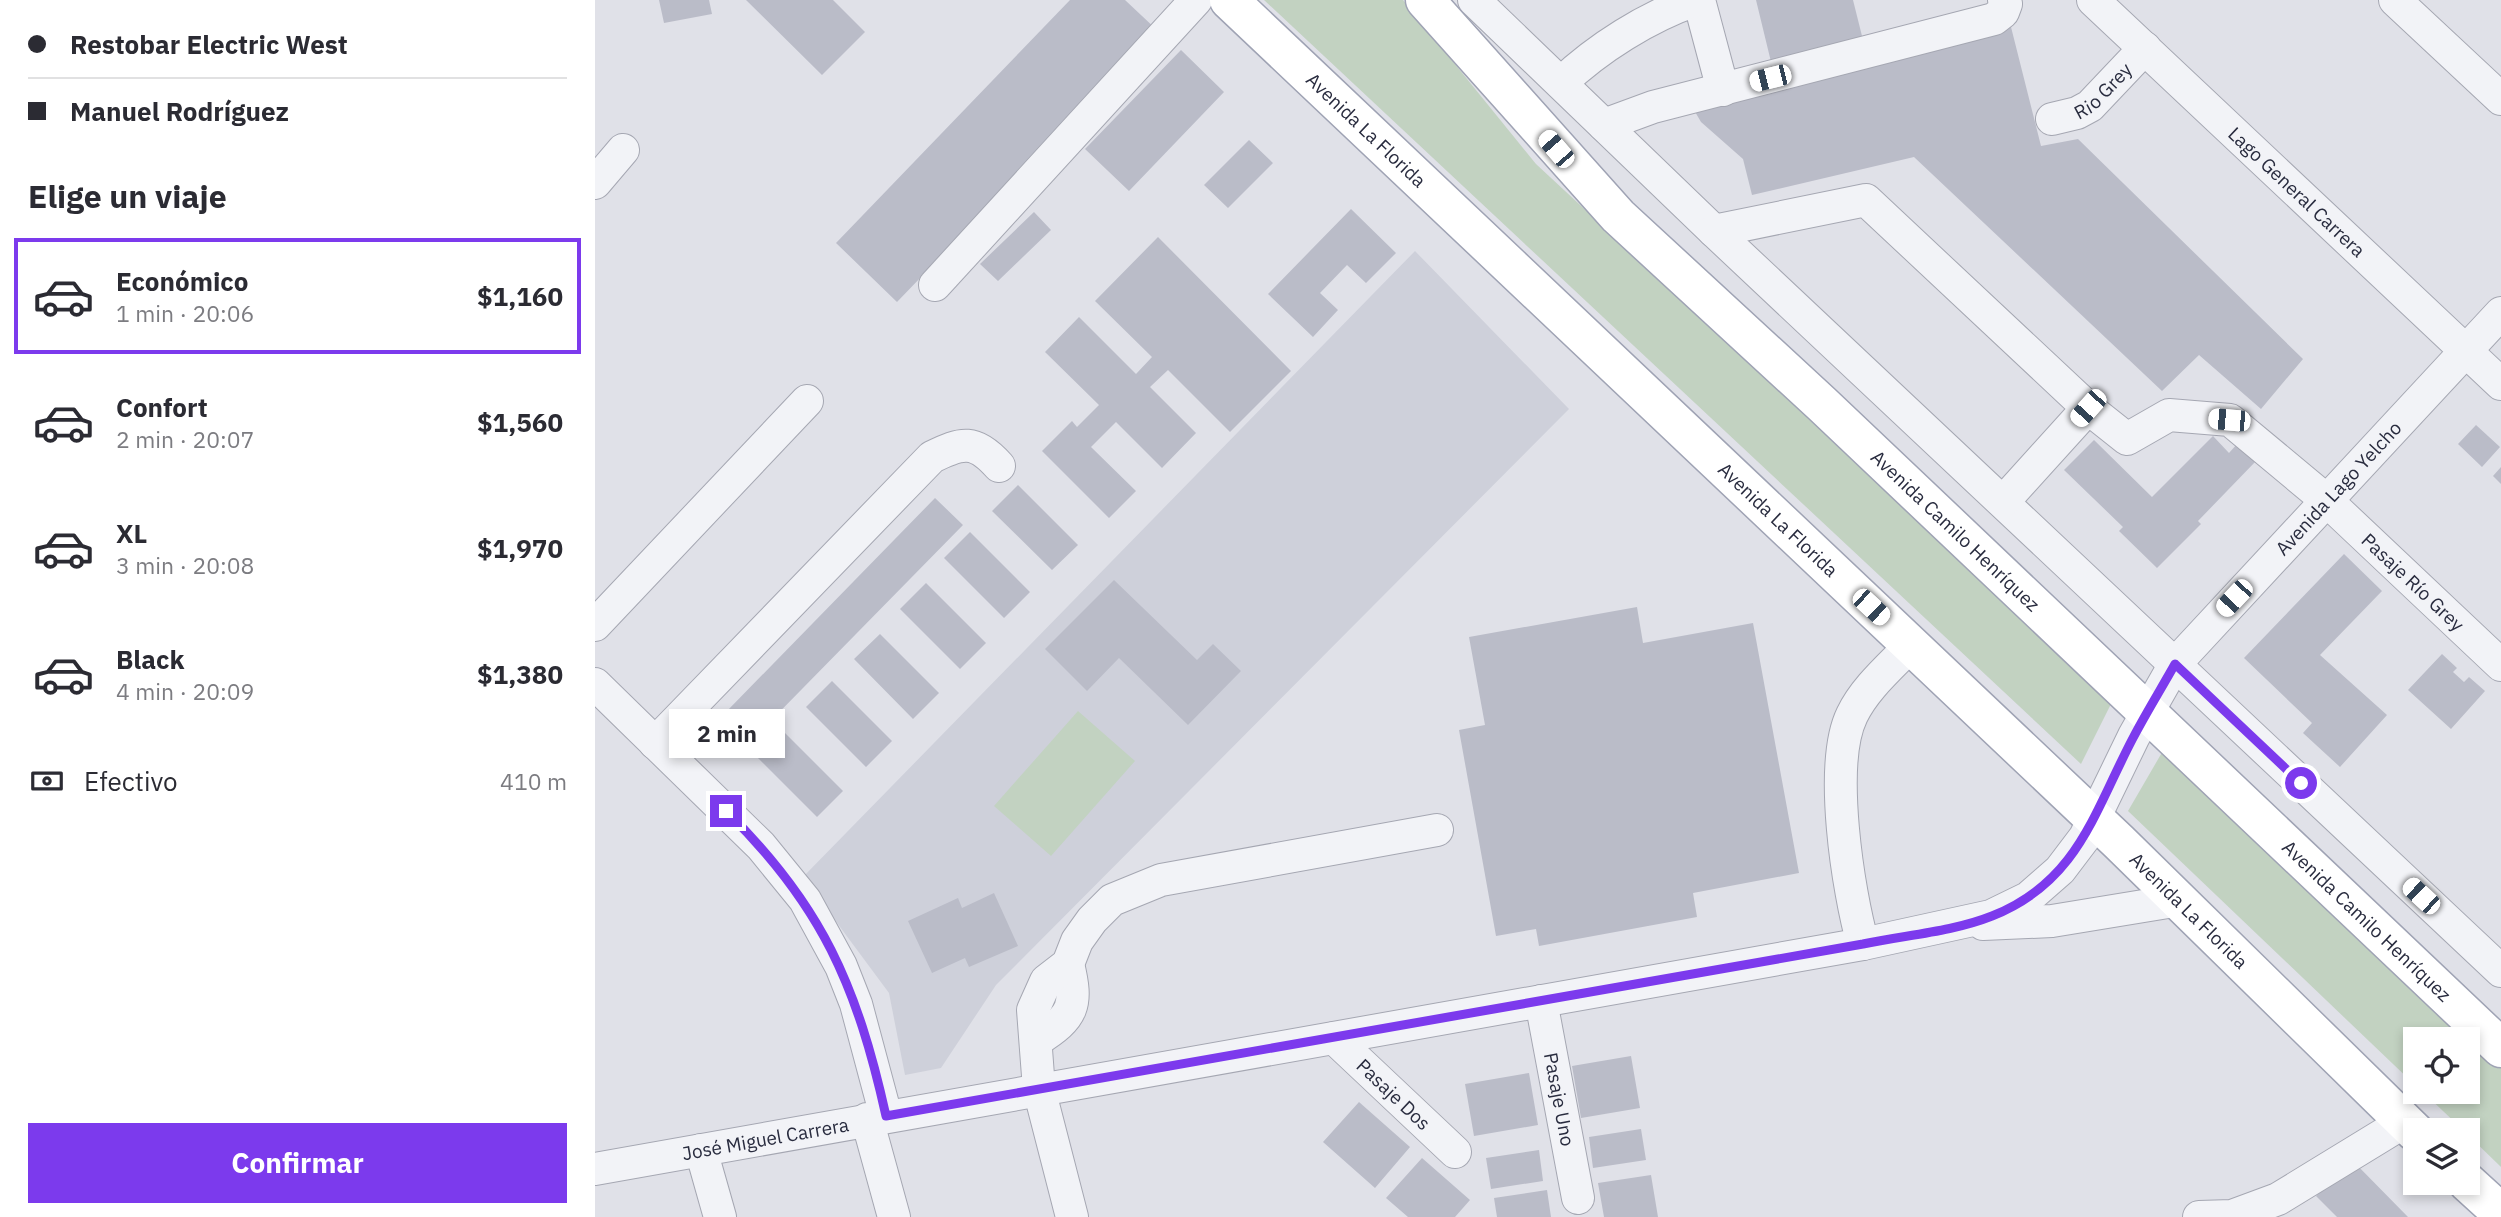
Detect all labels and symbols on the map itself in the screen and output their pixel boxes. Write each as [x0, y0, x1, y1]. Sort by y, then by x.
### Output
street label: Rio Grey [2070, 57, 2137, 124]
car [1748, 63, 1793, 93]
street label: Avenida La Florida [1301, 67, 1431, 192]
street label: Lago General Carrera [2223, 122, 2371, 262]
car [1535, 126, 1578, 172]
car [2067, 385, 2110, 431]
car [2208, 408, 2251, 432]
street label: Avenida Lago Yelcho [2270, 416, 2406, 560]
street label: Avenida Camilo Henríquez [1866, 445, 2045, 616]
street label: Avenida La Florida [1713, 457, 1843, 582]
street label: Pasaje Río Grey [2357, 528, 2470, 637]
car [2212, 575, 2257, 621]
car [1849, 585, 1894, 629]
callout: 2 min [668, 710, 784, 758]
route start [2285, 767, 2317, 799]
route end [710, 795, 742, 827]
street label: Avenida Camilo Henríquez [2277, 835, 2456, 1007]
street label: Avenida La Florida [2125, 847, 2253, 974]
car [2399, 874, 2444, 918]
street label: Pasaje Uno [1539, 1050, 1580, 1148]
street label: Pasaje Dos [1352, 1054, 1436, 1135]
street label: José Miguel Carrera [680, 1112, 851, 1165]

